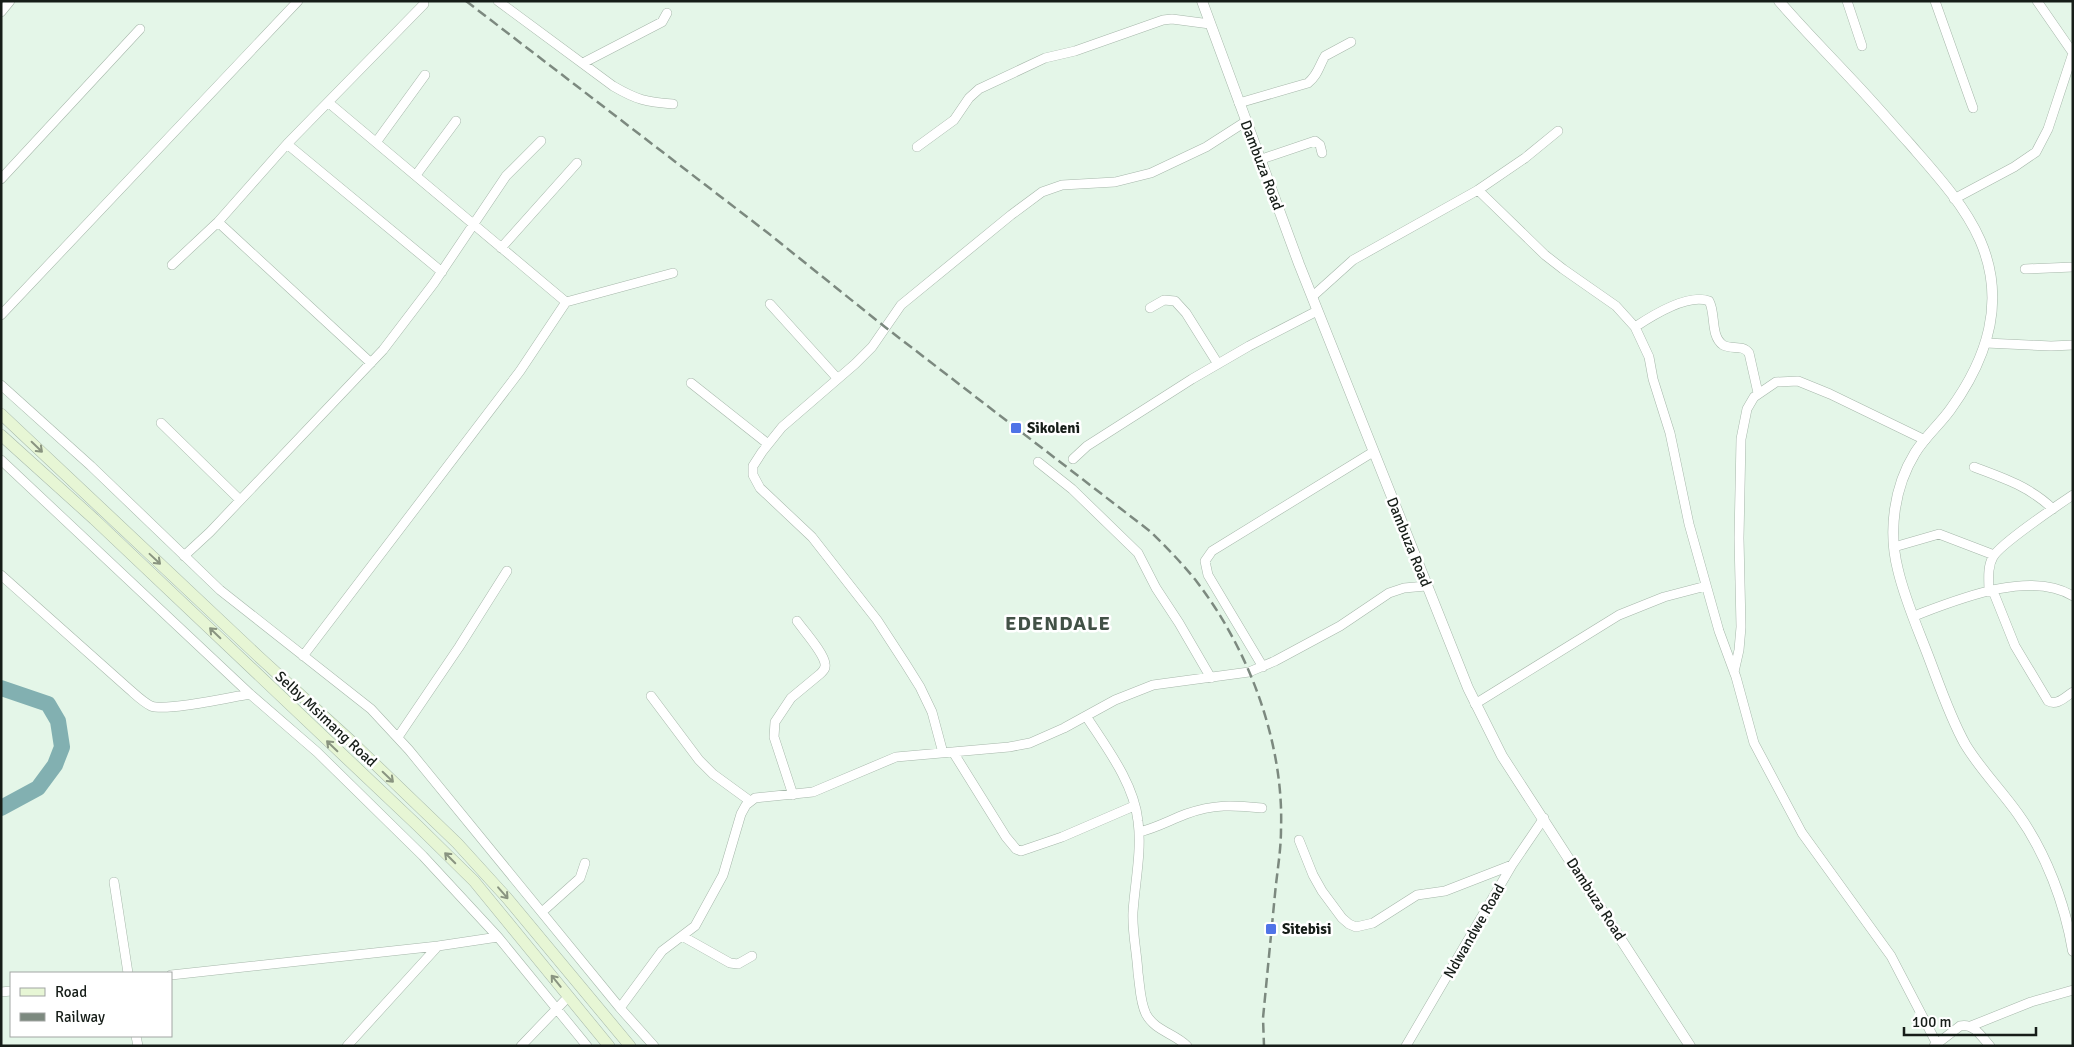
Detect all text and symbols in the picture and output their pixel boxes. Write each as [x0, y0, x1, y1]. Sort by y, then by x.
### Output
street label: Dambuza Road [1237, 117, 1287, 213]
place label: Sikoleni [1027, 419, 1080, 437]
marker: Sikoleni [1009, 421, 1023, 435]
one-way arrow [30, 441, 43, 453]
street label: Dambuza Road [1383, 495, 1435, 589]
one-way arrow [148, 553, 161, 565]
district label: EDENDALE [1005, 611, 1111, 636]
one-way arrow [209, 628, 221, 640]
street label: Selby Msimang Road [271, 667, 381, 771]
one-way arrow [326, 740, 339, 752]
one-way arrow [382, 771, 395, 783]
one-way arrow [444, 851, 456, 864]
street label: Dambuza Road [1563, 854, 1629, 944]
street label: Ndwandwe Road [1440, 881, 1508, 981]
one-way arrow [497, 886, 508, 899]
place label: Sitebisi [1282, 920, 1331, 938]
marker: Sitebisi [1264, 922, 1278, 936]
legend [10, 972, 172, 1037]
one-way arrow [550, 974, 561, 987]
text: Road [55, 983, 87, 1001]
scale bar [1904, 1004, 2036, 1036]
text: Railway [55, 1008, 105, 1026]
text: 100 m [1912, 1013, 1952, 1031]

